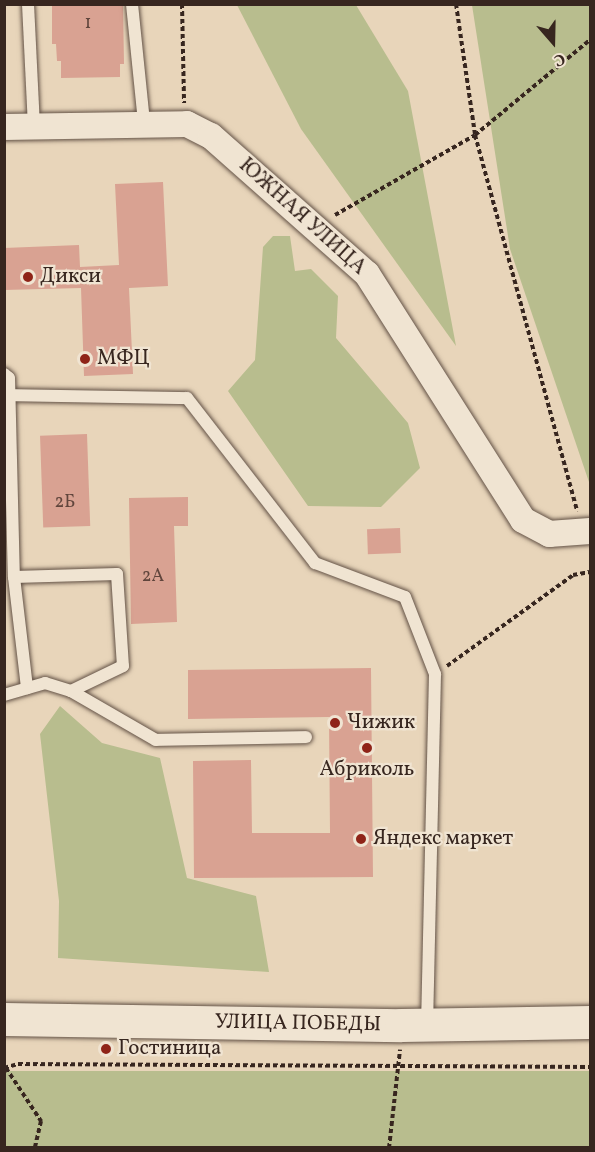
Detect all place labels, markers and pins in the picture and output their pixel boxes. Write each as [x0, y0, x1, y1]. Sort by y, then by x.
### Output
place label: Дикси [40, 264, 101, 290]
marker: Дикси [21, 270, 35, 284]
place label: МФЦ [97, 346, 150, 372]
marker: МФЦ [78, 352, 92, 366]
place label: Чижик [347, 710, 415, 736]
marker: Чижик [328, 716, 342, 730]
marker: Абриколь [360, 741, 374, 755]
place label: Абриколь [320, 757, 414, 783]
place label: Яндекс маркет [373, 826, 513, 852]
marker: Яндекс маркет [354, 832, 368, 846]
place label: Гостиница [118, 1036, 221, 1062]
marker: Гостиница [99, 1042, 113, 1056]

